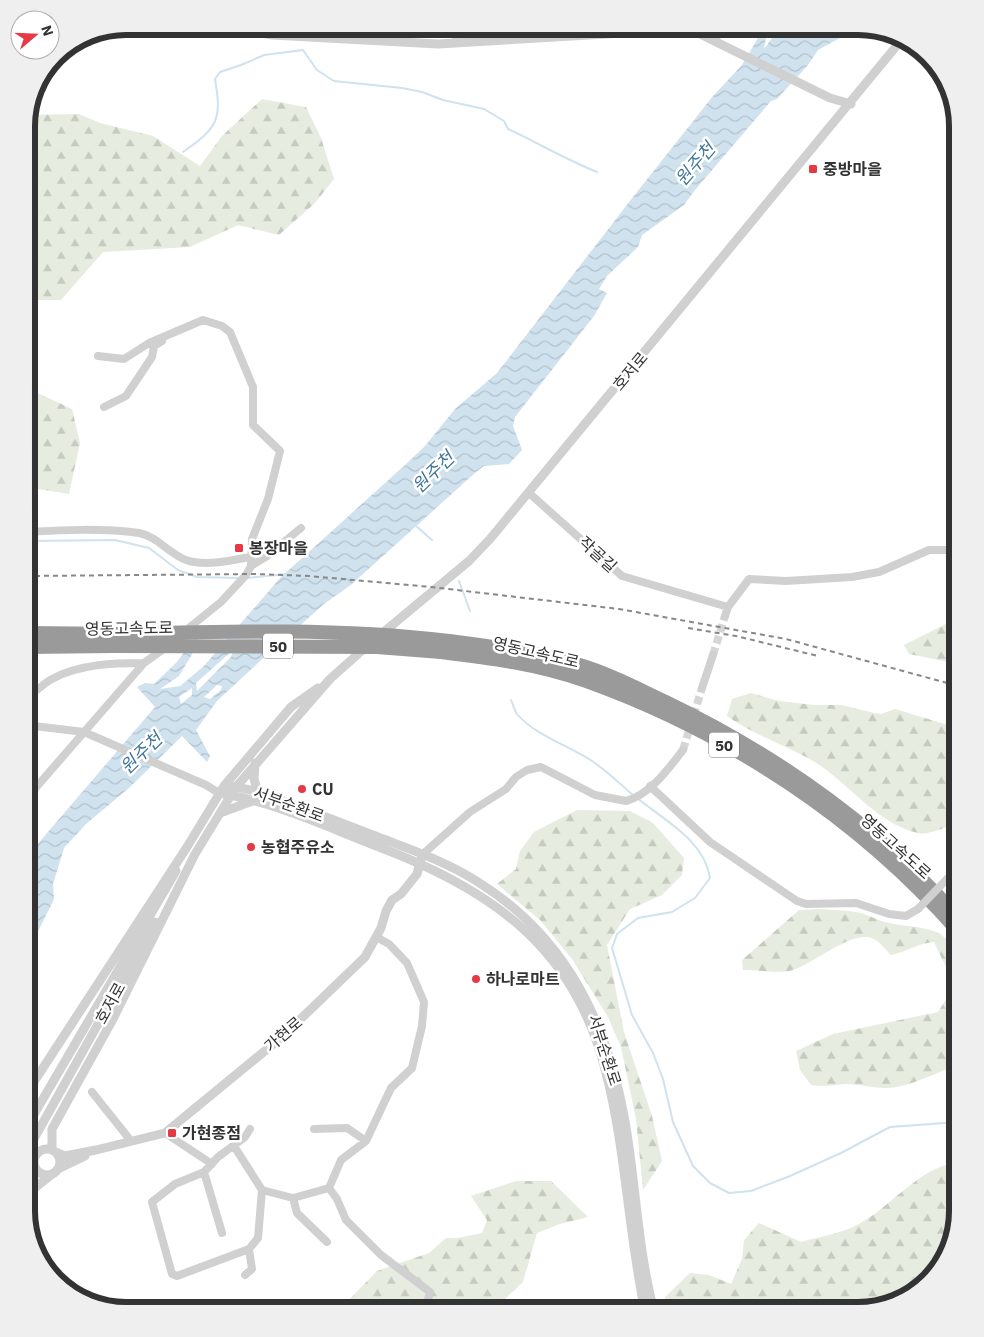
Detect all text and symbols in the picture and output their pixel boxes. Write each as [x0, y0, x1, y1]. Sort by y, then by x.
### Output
north arrow [10, 10, 60, 60]
text: N [37, 23, 57, 38]
water label: 원주천 [670, 136, 722, 190]
place label: 중방마을 [823, 159, 882, 179]
marker: 중방마을 [807, 163, 819, 175]
street label: 호저로 [608, 347, 652, 394]
water label: 원주천 [407, 445, 461, 498]
street label: 작골길 [575, 532, 621, 576]
place label: 봉장마을 [249, 538, 308, 558]
marker: 봉장마을 [233, 542, 245, 554]
street label: 영동고속도로 [85, 617, 174, 639]
street label: 영동고속도로 [491, 632, 582, 672]
road number: 50 [263, 634, 293, 658]
water label: 원주천 [115, 726, 169, 779]
road number: 50 [709, 732, 739, 758]
place label: CU [312, 779, 334, 799]
street label: 서부순환로 [251, 782, 327, 826]
marker: CU [296, 783, 308, 795]
street label: 영동고속도로 [856, 809, 936, 883]
place label: 농협주유소 [261, 837, 335, 857]
marker: 농협주유소 [245, 841, 257, 853]
place label: 하나로마트 [486, 969, 560, 989]
marker: 하나로마트 [470, 973, 482, 985]
street label: 호저로 [91, 979, 130, 1027]
street label: 가현로 [260, 1012, 306, 1056]
street label: 서부순환로 [584, 1012, 626, 1088]
place label: 가현종점 [182, 1123, 241, 1143]
marker: 가현종점 [166, 1127, 178, 1139]

